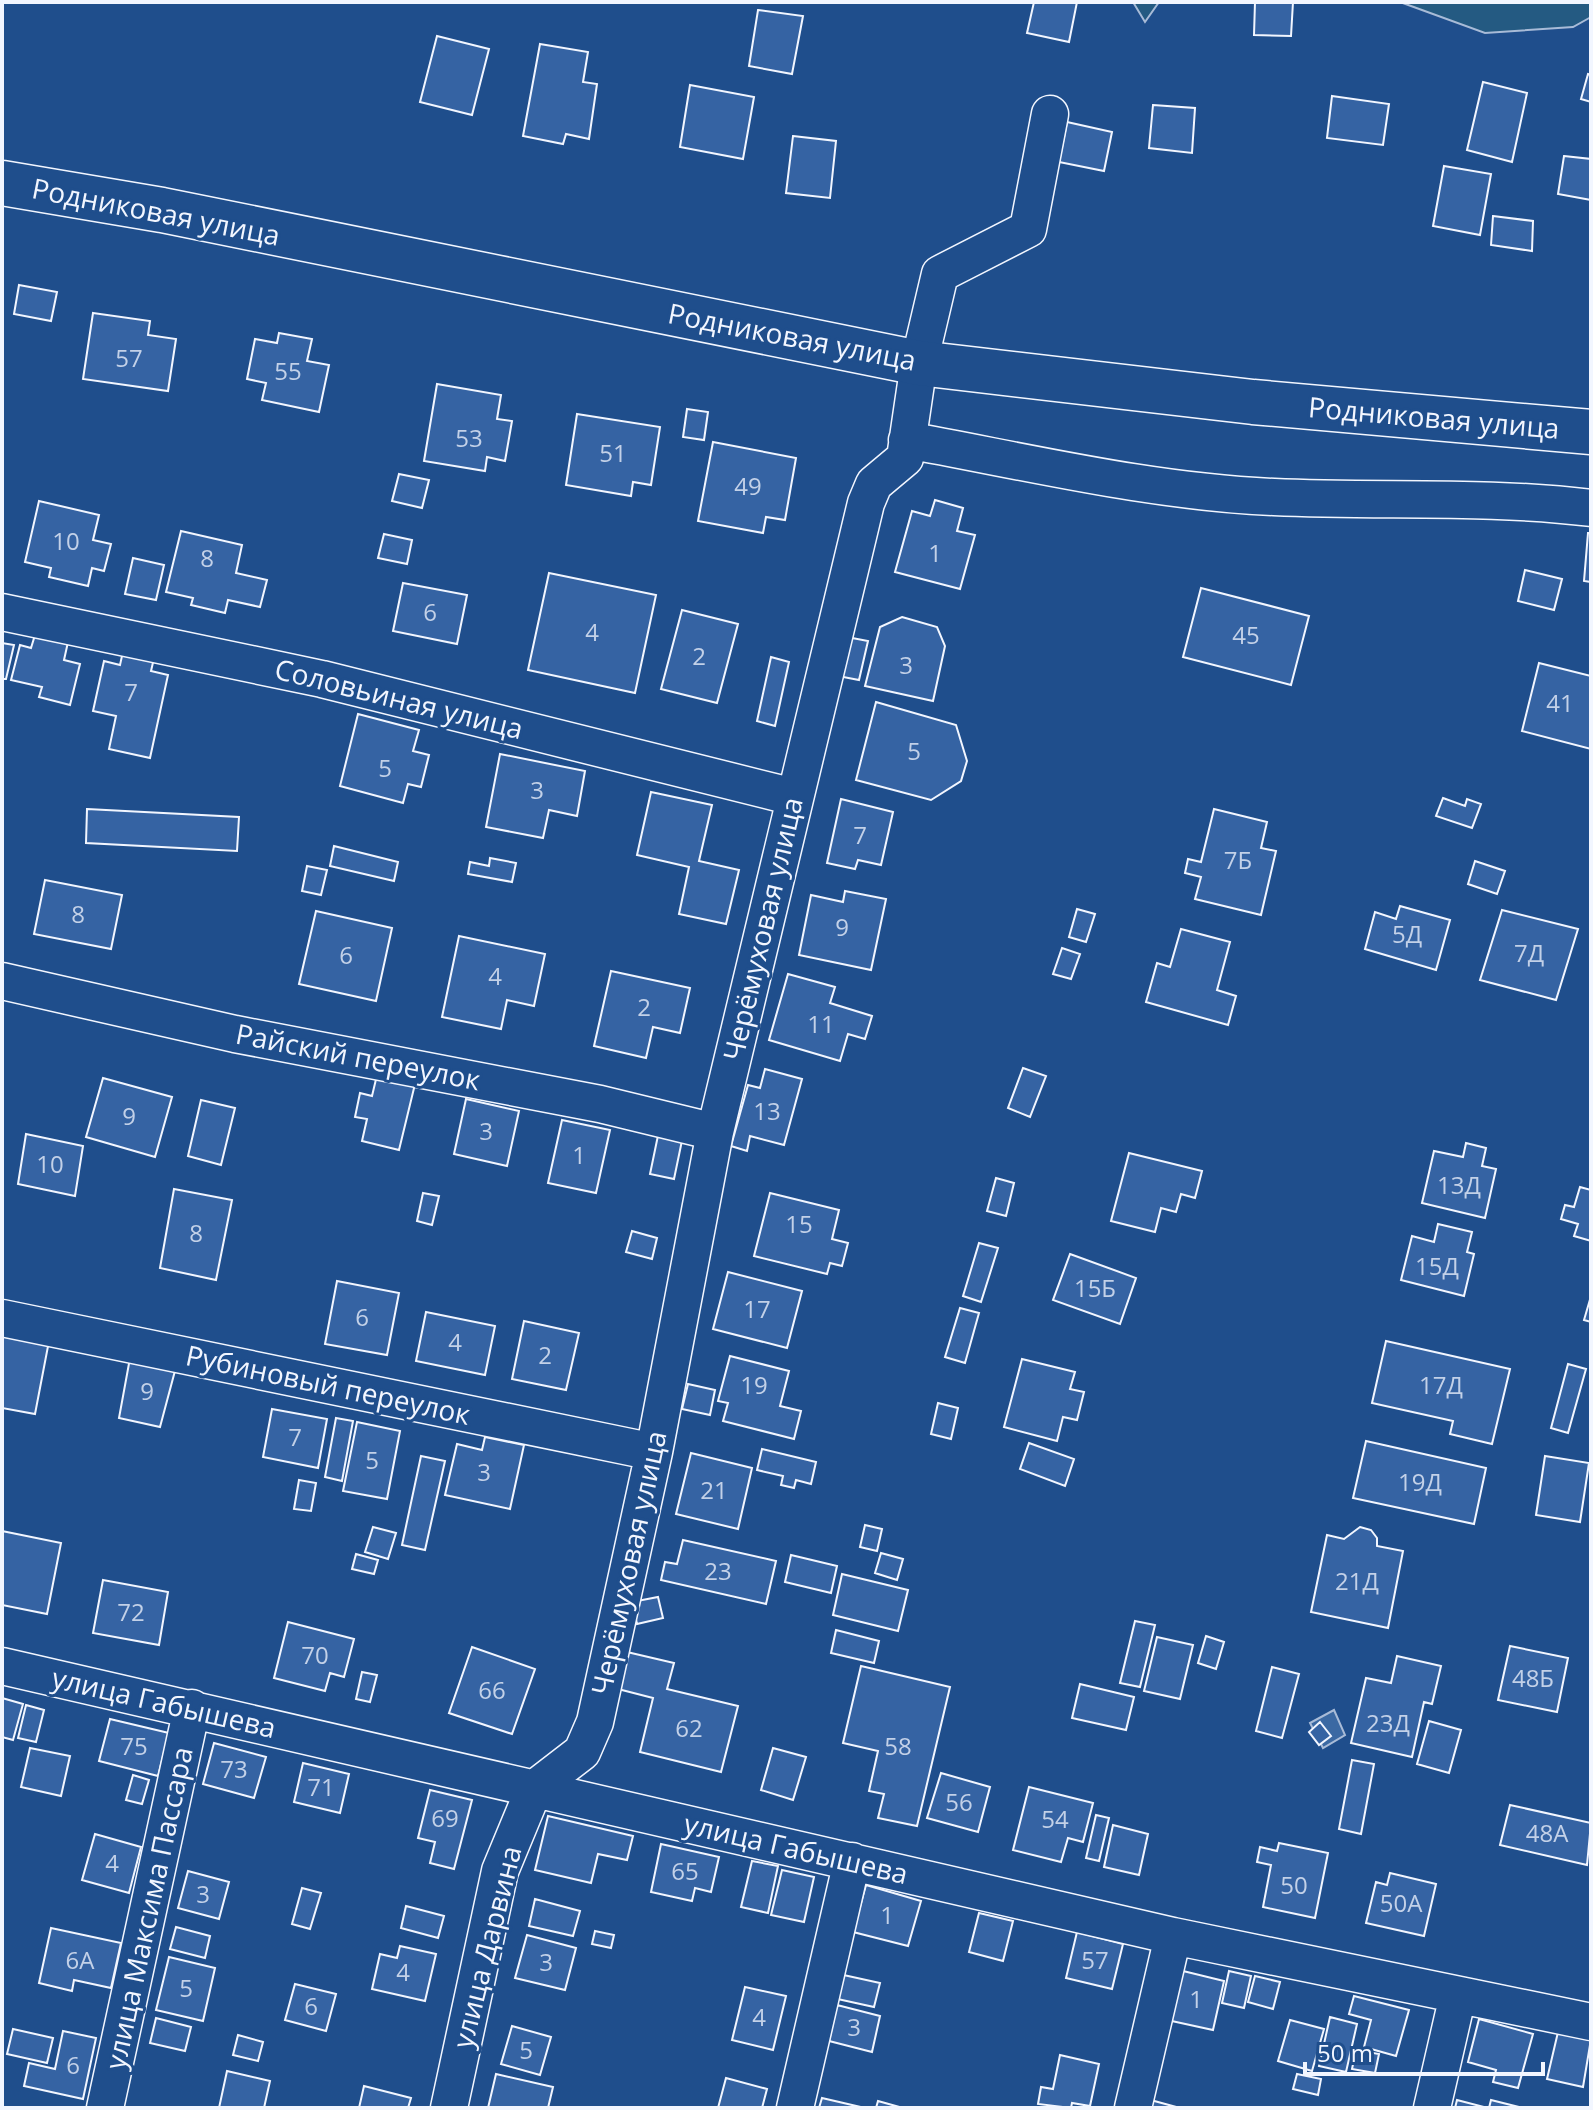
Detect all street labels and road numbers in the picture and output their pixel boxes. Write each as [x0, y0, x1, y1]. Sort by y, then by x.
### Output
street label: Родниковая улица [29, 168, 283, 254]
street label: Родниковая улица [665, 293, 919, 379]
street label: Родниковая улица [1307, 387, 1561, 447]
street label: Соловьиная улица [271, 649, 527, 747]
street label: Черёмуховая улица [713, 793, 811, 1064]
street label: Райский переулок [233, 1014, 484, 1098]
street label: Рубиновый переулок [183, 1335, 474, 1433]
street label: Черёмуховая улица [581, 1427, 675, 1699]
street label: улица Габышева [48, 1658, 280, 1746]
street label: улица Максима Пассара [95, 1743, 201, 2073]
street label: улица Габышева [680, 1804, 912, 1892]
street label: улица Дарвина [443, 1842, 530, 2052]

